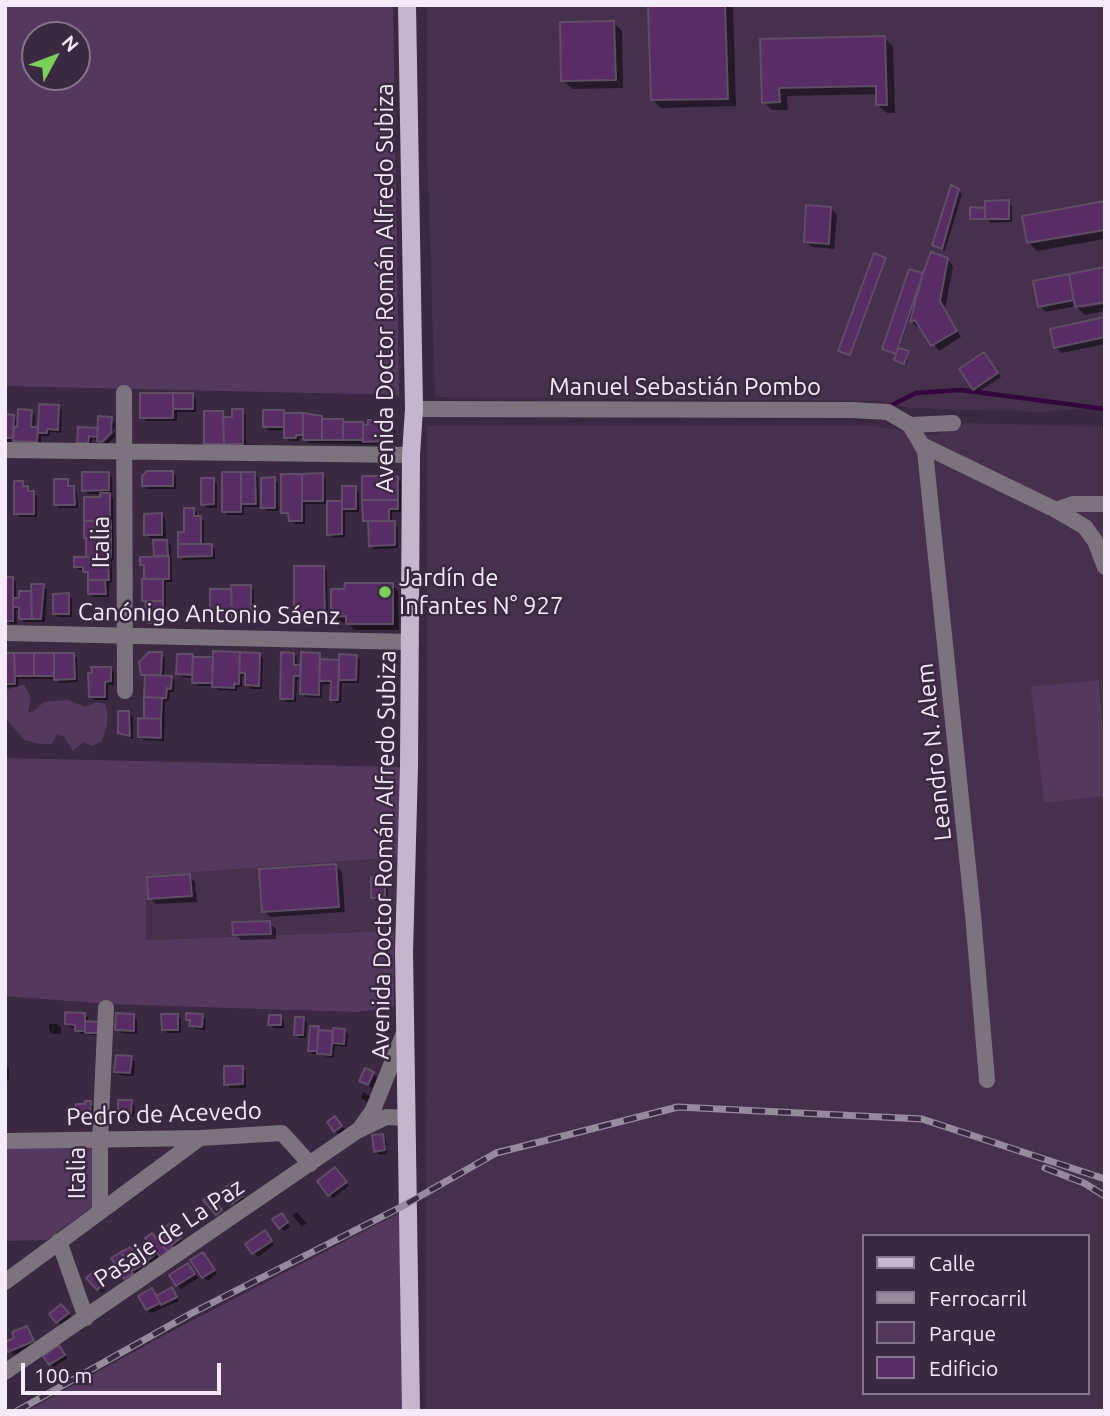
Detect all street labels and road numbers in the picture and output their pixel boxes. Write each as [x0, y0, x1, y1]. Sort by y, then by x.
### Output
street label: Avenida Doctor Román Alfredo Subiza [371, 83, 399, 493]
street label: Manuel Sebastián Pombo [549, 373, 821, 401]
street label: Italia [87, 516, 115, 568]
street label: Canónigo Antonio Sáenz [78, 597, 340, 631]
street label: Avenida Doctor Román Alfredo Subiza [366, 650, 402, 1060]
street label: Leandro N. Alem [910, 662, 958, 842]
street label: Pedro de Acevedo [66, 1096, 262, 1132]
street label: Italia [63, 1147, 91, 1199]
street label: Pasaje de La Paz [89, 1172, 249, 1294]

